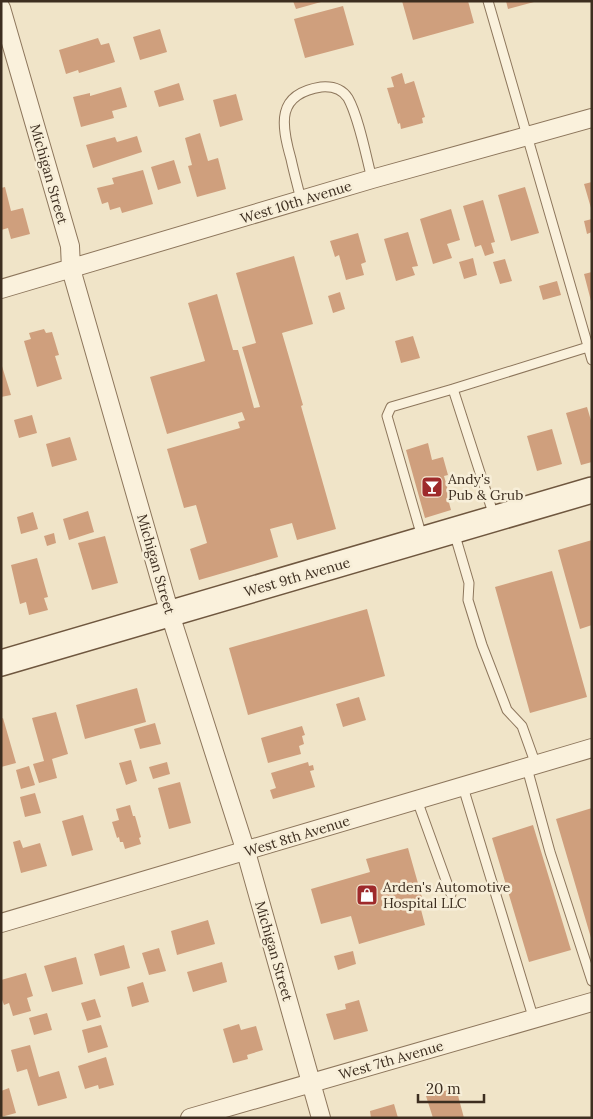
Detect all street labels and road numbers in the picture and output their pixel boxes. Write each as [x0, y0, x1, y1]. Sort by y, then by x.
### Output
street label: Michigan Street [26, 122, 72, 227]
street label: West 10th Avenue [238, 176, 354, 227]
street label: Michigan Street [133, 512, 179, 617]
street label: West 9th Avenue [242, 553, 353, 601]
street label: West 8th Avenue [242, 811, 352, 861]
street label: Michigan Street [251, 899, 297, 1004]
street label: West 7th Avenue [337, 1036, 446, 1084]

